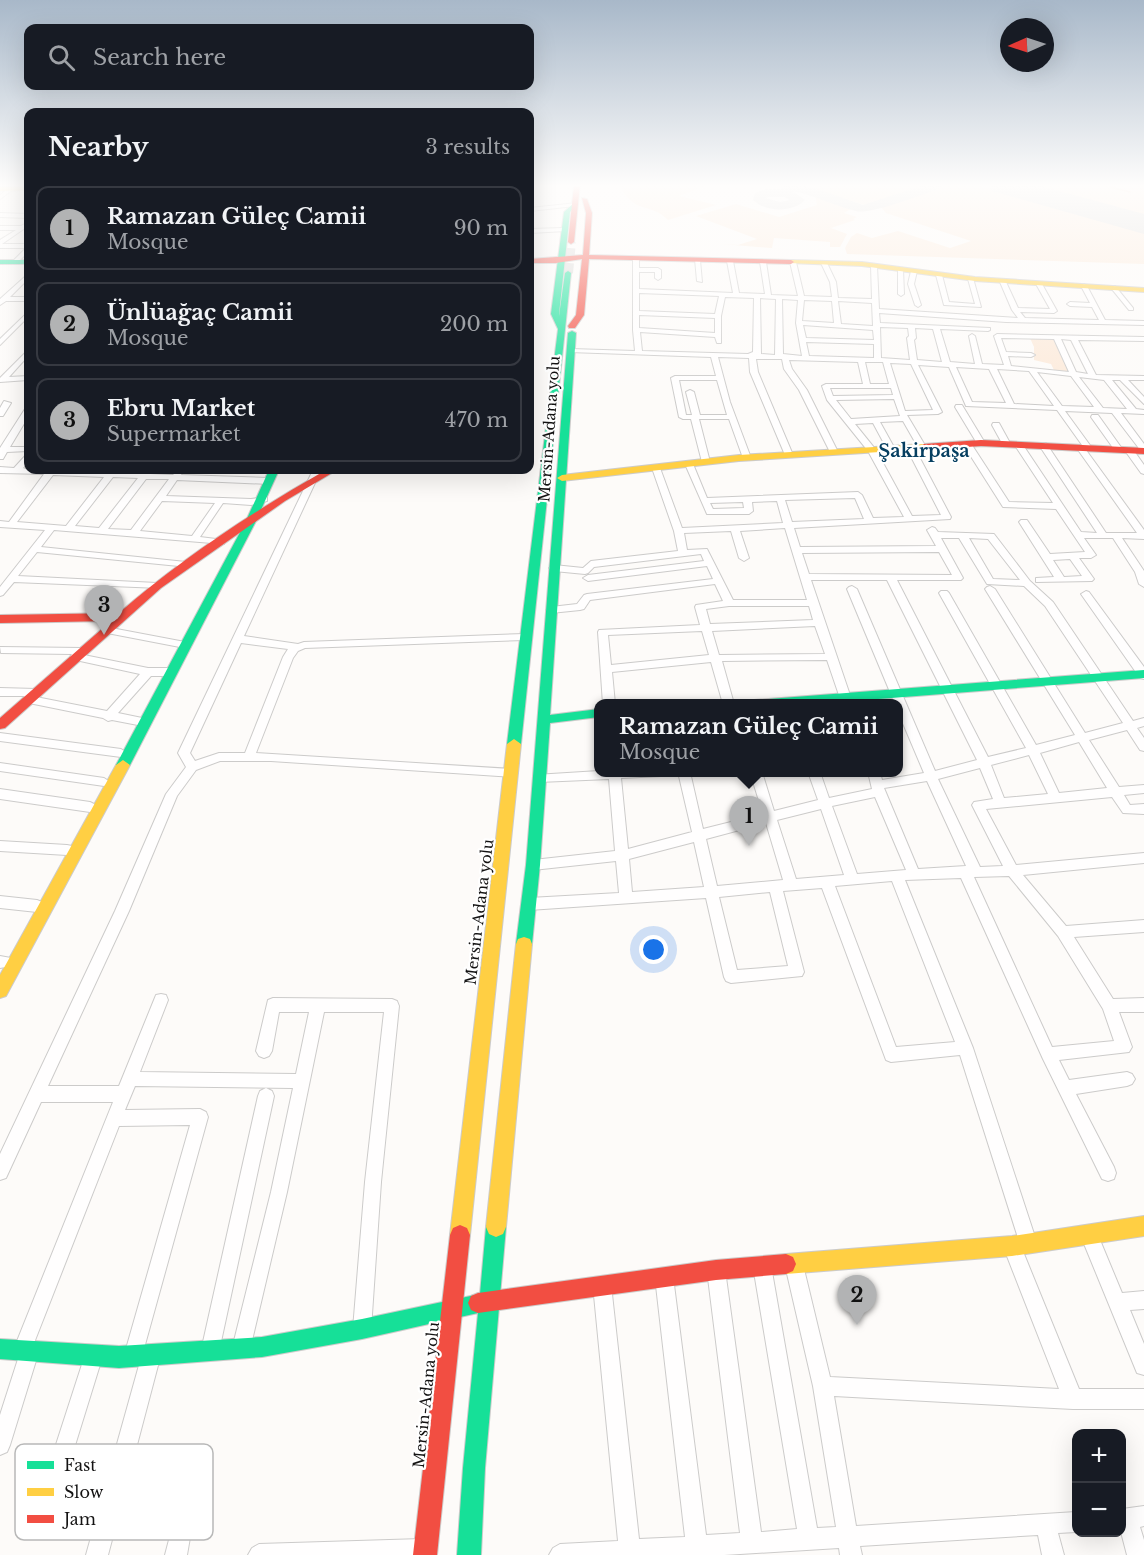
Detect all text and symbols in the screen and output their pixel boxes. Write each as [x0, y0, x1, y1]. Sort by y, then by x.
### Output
north arrow [1000, 18, 1054, 72]
search box [24, 24, 534, 90]
icon: search [45, 41, 78, 74]
text: Search here [93, 44, 226, 71]
text: Nearby [48, 131, 149, 163]
text: 3 results [426, 135, 510, 159]
text: Ramazan Güleç Camii [107, 203, 366, 230]
text: 1 [65, 216, 74, 240]
text: 90 m [454, 216, 508, 240]
text: Mosque [107, 230, 188, 254]
text: Ünlüağaç Camii [107, 299, 293, 326]
text: 2 [63, 312, 76, 336]
text: 200 m [440, 312, 508, 336]
text: Mosque [107, 326, 188, 350]
street label: Mersin-Adana yolu [534, 355, 564, 503]
text: Ebru Market [107, 395, 255, 422]
text: 3 [63, 408, 76, 432]
text: 470 m [445, 408, 508, 432]
text: Supermarket [107, 422, 241, 446]
district label: Şakirpaşa [878, 440, 970, 462]
pin: 3 [84, 586, 124, 635]
popup [594, 699, 903, 777]
text: Ramazan Güleç Camii [619, 713, 878, 740]
text: Mosque [619, 740, 700, 764]
pin: 1 [730, 796, 768, 846]
street label: Mersin-Adana yolu [461, 838, 497, 986]
your location [639, 935, 668, 964]
pin: 2 [838, 1276, 876, 1325]
street label: Mersin-Adana yolu [409, 1321, 443, 1469]
map controls [1072, 1429, 1126, 1537]
button: + [1072, 1429, 1126, 1483]
legend [15, 1444, 213, 1540]
text: Fast [64, 1455, 96, 1475]
text: Slow [64, 1482, 104, 1502]
button: − [1072, 1483, 1126, 1537]
text: Jam [62, 1509, 96, 1529]

